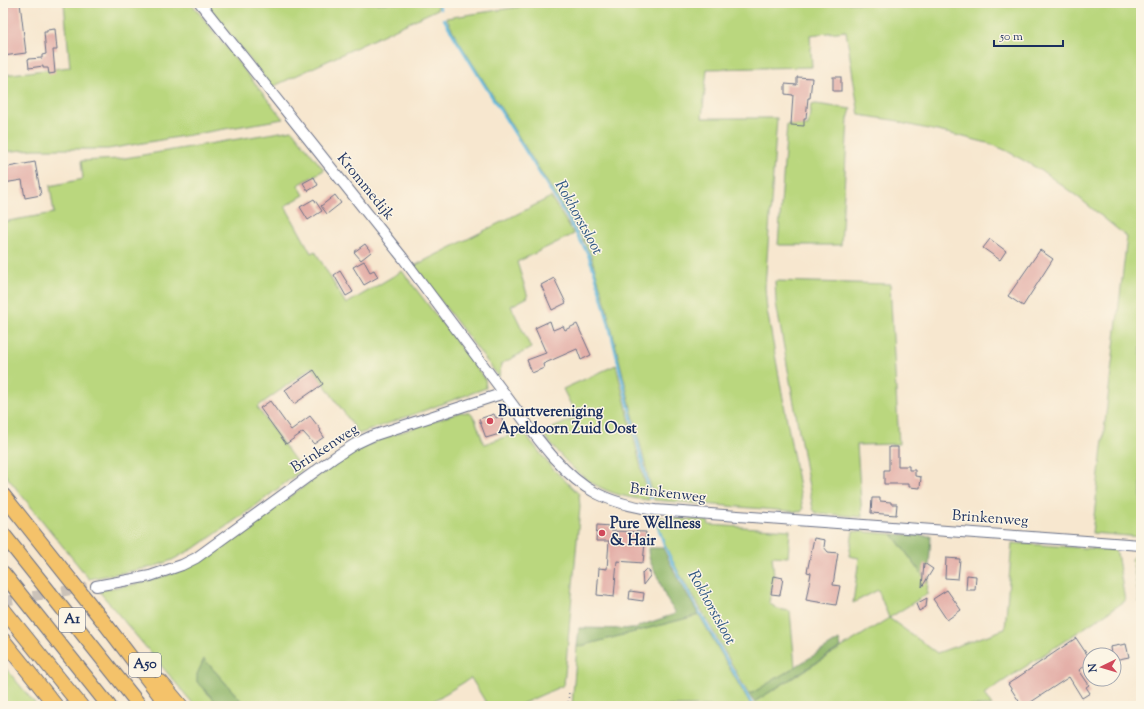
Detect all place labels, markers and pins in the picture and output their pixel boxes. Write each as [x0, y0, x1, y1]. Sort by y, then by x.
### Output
place label: Buurtvereniging Apeldoorn Zuid Oost [498, 402, 638, 440]
marker: Buurtvereniging Apeldoorn Zuid Oost [485, 416, 495, 426]
place label: Pure Wellness & Hair [610, 514, 701, 552]
marker: Pure Wellness & Hair [597, 528, 607, 538]

